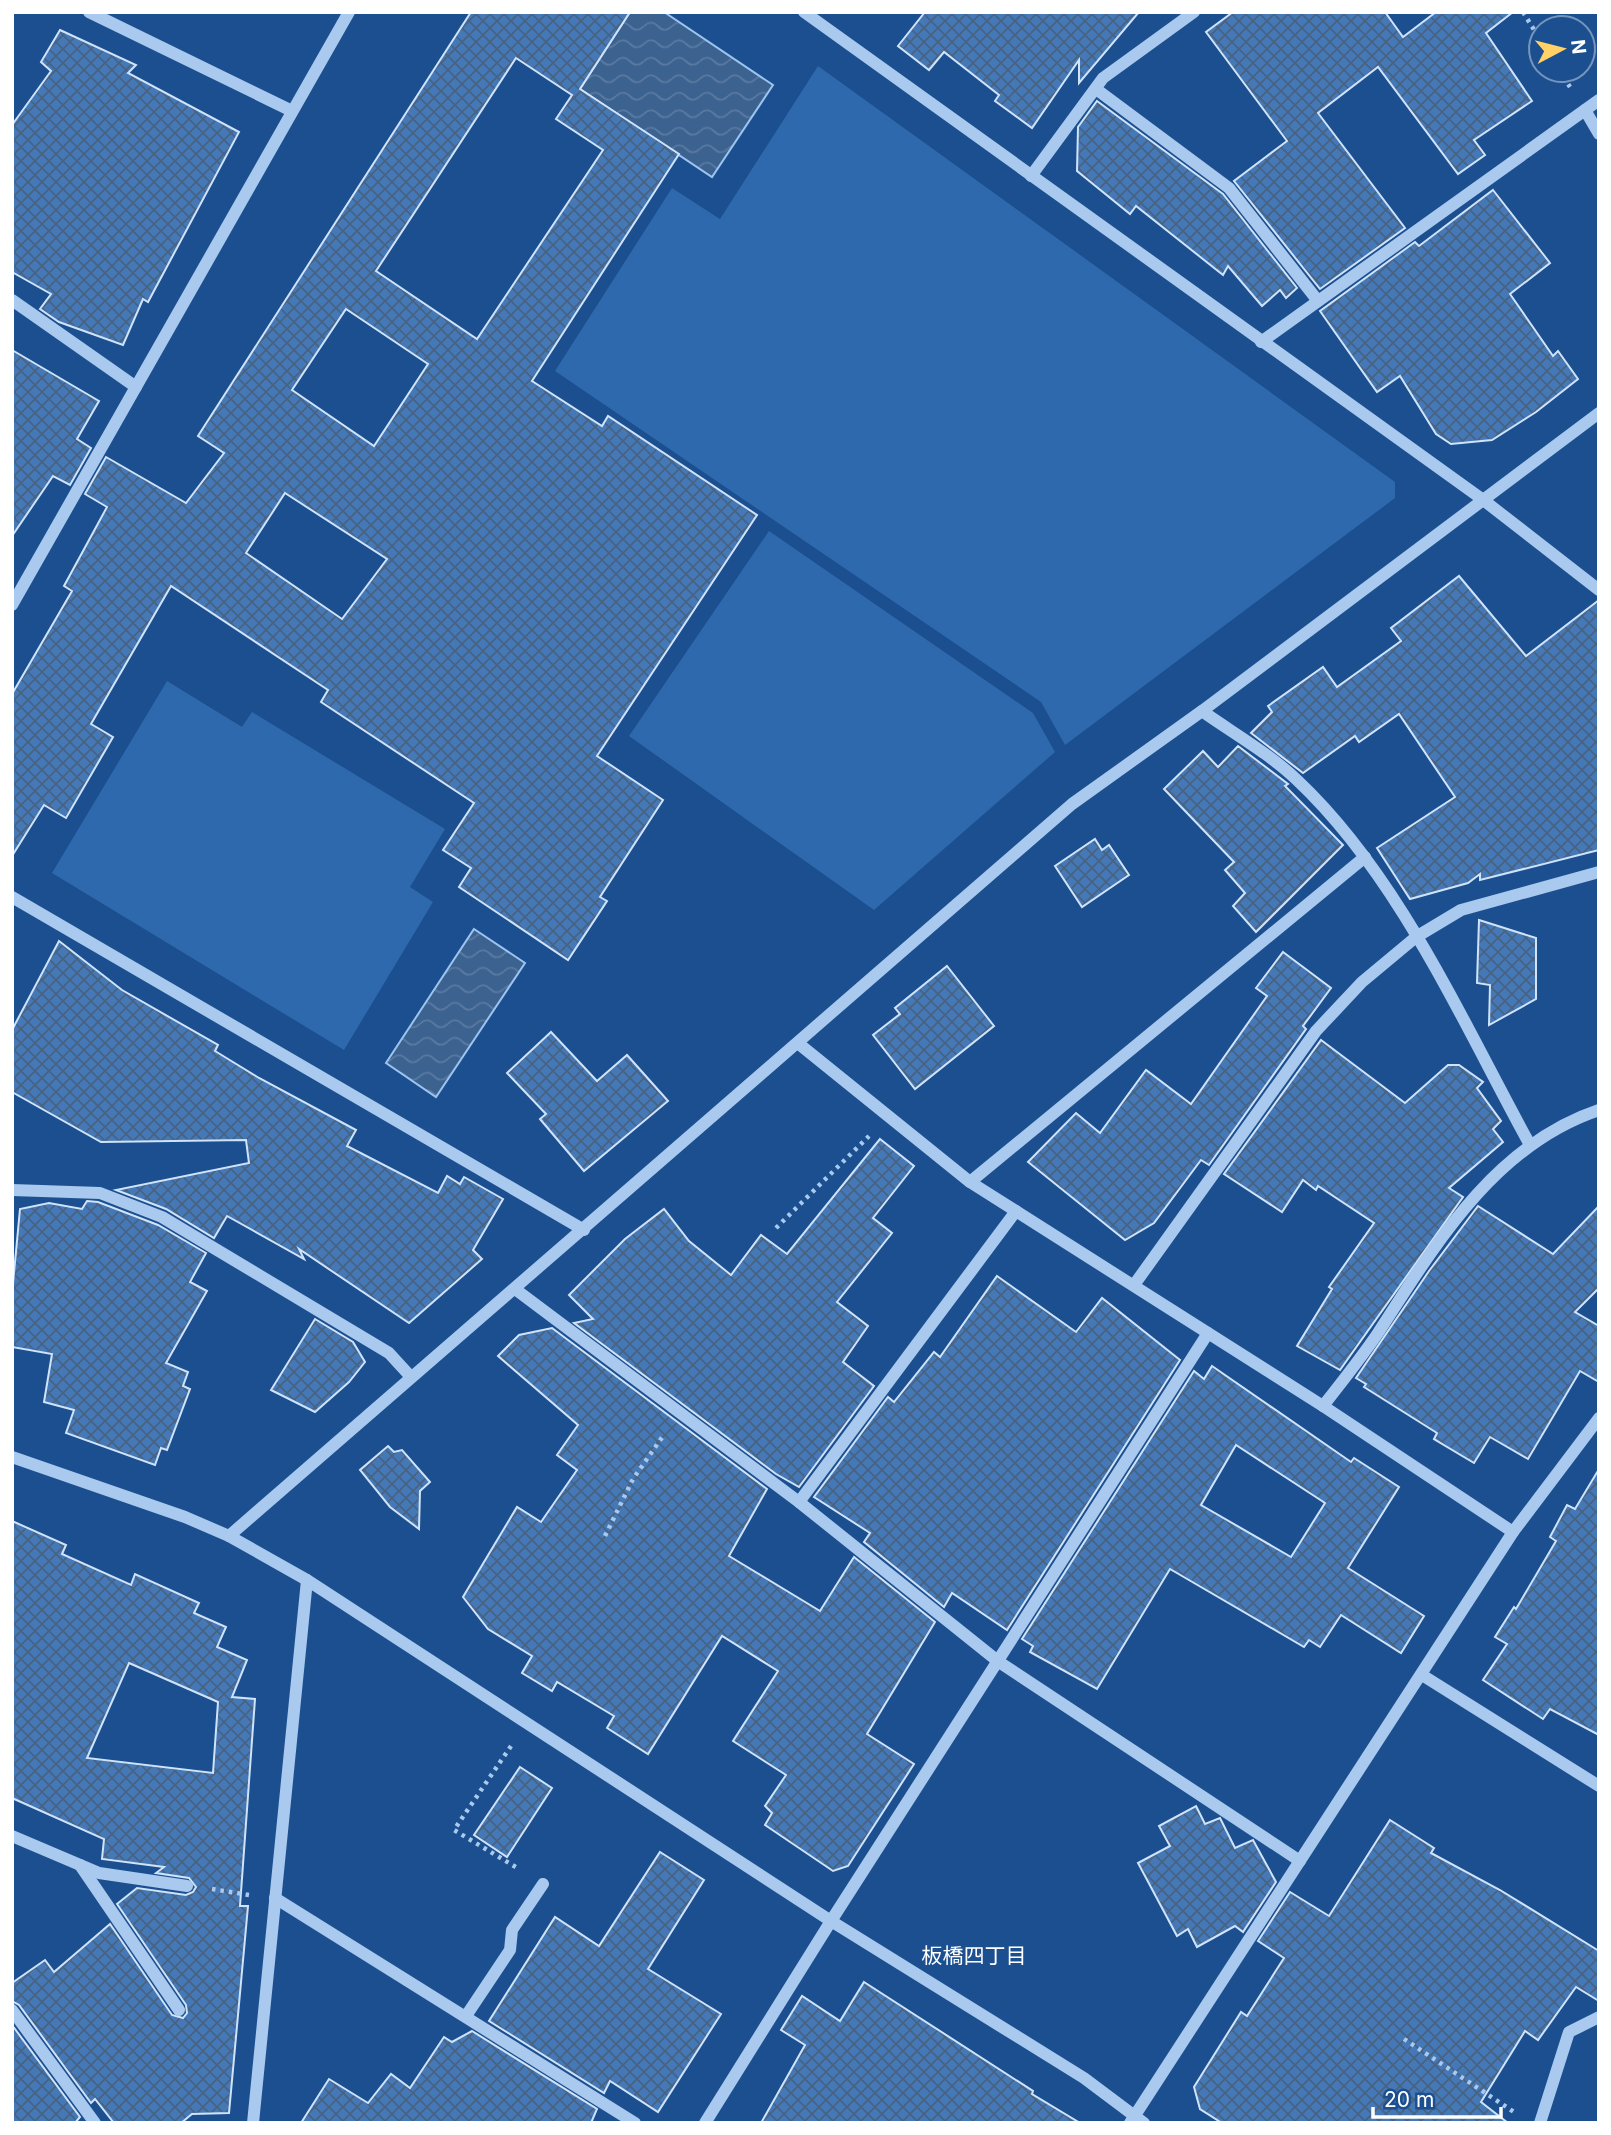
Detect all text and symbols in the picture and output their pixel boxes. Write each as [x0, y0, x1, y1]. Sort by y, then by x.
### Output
north arrow [1527, 14, 1597, 84]
text: N [1566, 38, 1591, 56]
district label: 板橋四丁目 [922, 1943, 1027, 1968]
scale bar [1373, 2076, 1501, 2120]
text: 20 m [1384, 2087, 1434, 2112]

